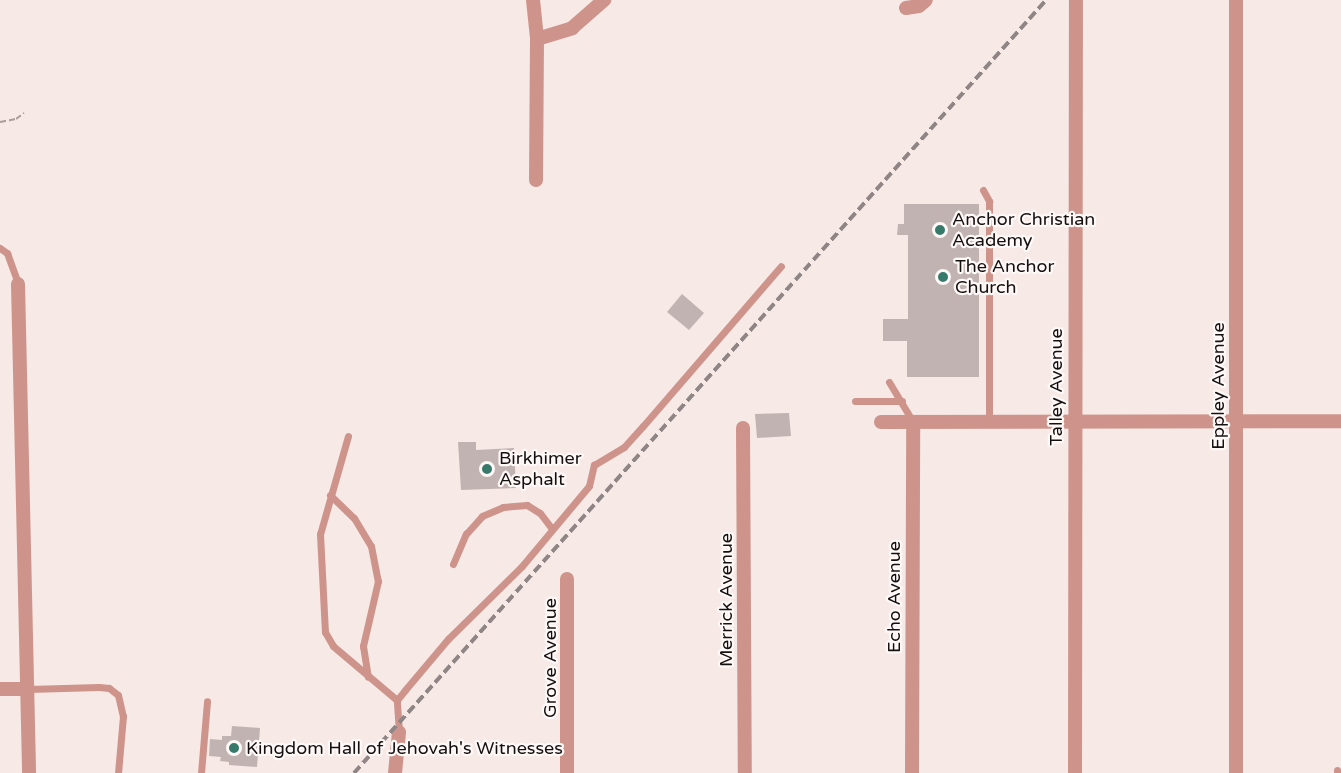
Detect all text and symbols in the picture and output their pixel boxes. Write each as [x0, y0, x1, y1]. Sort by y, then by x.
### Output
place label: Anchor Christian Academy [952, 209, 1095, 252]
marker: Anchor Christian Academy [933, 223, 947, 237]
place label: The Anchor Church [955, 256, 1054, 298]
marker: The Anchor Church [936, 270, 950, 284]
street label: Eppley Avenue [1207, 322, 1229, 450]
street label: Talley Avenue [1045, 328, 1067, 446]
place label: Birkhimer Asphalt [499, 448, 582, 490]
marker: Birkhimer Asphalt [480, 462, 494, 476]
street label: Merrick Avenue [715, 533, 737, 667]
street label: Echo Avenue [883, 541, 905, 653]
street label: Grove Avenue [539, 598, 561, 718]
place label: Kingdom Hall of Jehovah's Witnesses [246, 737, 563, 759]
marker: Kingdom Hall of Jehovah's Witnesses [227, 741, 241, 755]

